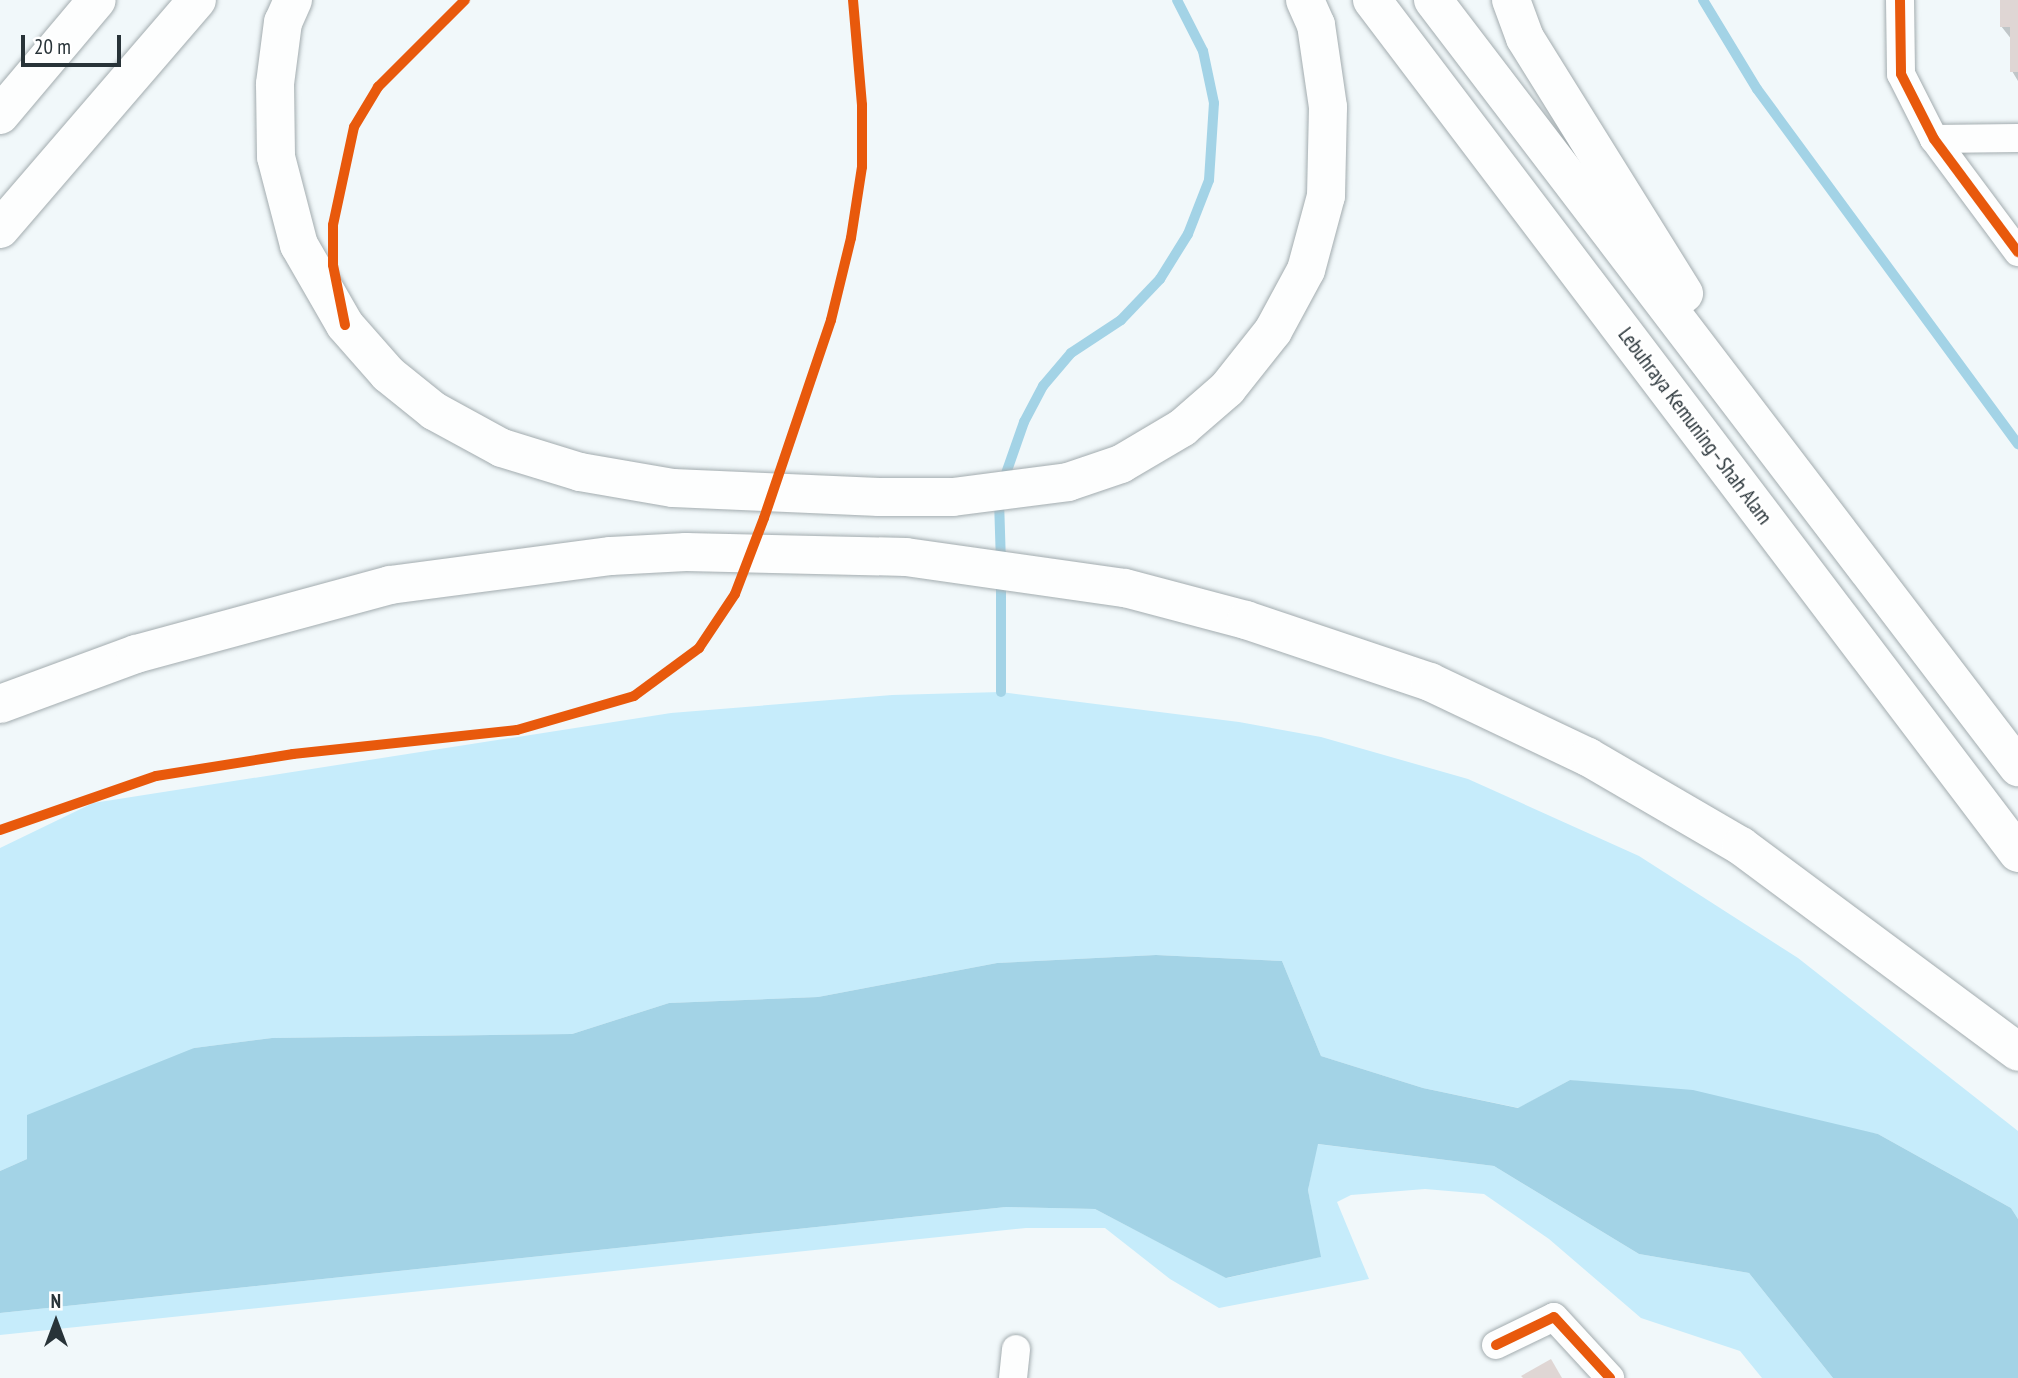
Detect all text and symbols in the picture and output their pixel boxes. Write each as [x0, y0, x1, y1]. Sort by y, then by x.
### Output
scale bar [24, 21, 124, 65]
text: 20 m [34, 33, 71, 60]
street label: Lebuhraya Kemuning–Shah Alam [1613, 322, 1777, 530]
north arrow [21, 1287, 91, 1357]
text: N [51, 1289, 61, 1313]

